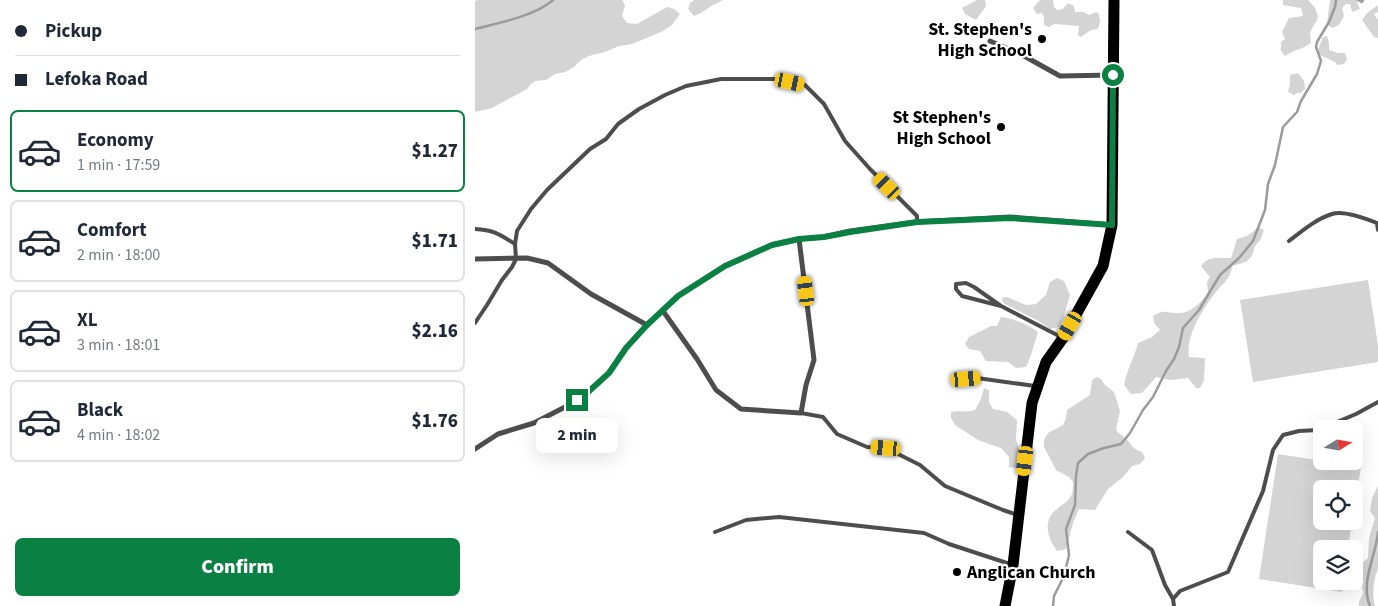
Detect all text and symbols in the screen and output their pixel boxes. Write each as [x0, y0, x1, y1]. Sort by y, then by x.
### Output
place label: St. Stephen's High School [928, 17, 1032, 63]
text: Pickup [45, 18, 102, 45]
marker: St. Stephen's High School [1036, 33, 1048, 45]
route start [1102, 64, 1124, 86]
text: Lefoka Road [45, 66, 148, 93]
car [773, 72, 806, 92]
place label: St Stephen's High School [892, 105, 991, 151]
marker: St Stephen's High School [995, 121, 1007, 133]
text: Economy [77, 127, 154, 154]
icon: car [17, 129, 62, 174]
text: $1.27 [412, 138, 458, 165]
text: 1 min · 17:59 [77, 154, 160, 176]
car [871, 170, 902, 202]
text: Comfort [77, 217, 147, 244]
icon: car [17, 219, 62, 264]
text: $1.71 [412, 228, 458, 255]
text: 2 min · 18:00 [77, 244, 160, 266]
car [796, 275, 815, 307]
text: XL [77, 307, 98, 334]
icon: car [17, 309, 62, 354]
car [1056, 309, 1083, 343]
text: $2.16 [412, 318, 458, 345]
text: 3 min · 18:01 [77, 334, 160, 356]
car [950, 370, 981, 388]
route end [566, 389, 588, 411]
text: Black [77, 397, 123, 424]
icon: car [17, 399, 62, 444]
text: $1.76 [412, 408, 458, 435]
callout: 2 min [536, 418, 618, 452]
north arrow [1313, 420, 1363, 470]
map controls [1313, 420, 1363, 590]
text: 4 min · 18:02 [77, 424, 160, 446]
text: 2 min [557, 424, 597, 446]
car [870, 439, 901, 457]
car [1015, 445, 1034, 477]
button: locate [1313, 480, 1363, 530]
button: Confirm [15, 538, 460, 596]
button: layers [1313, 540, 1363, 590]
place label: Anglican Church [966, 560, 1096, 585]
marker: Anglican Church [951, 566, 963, 578]

